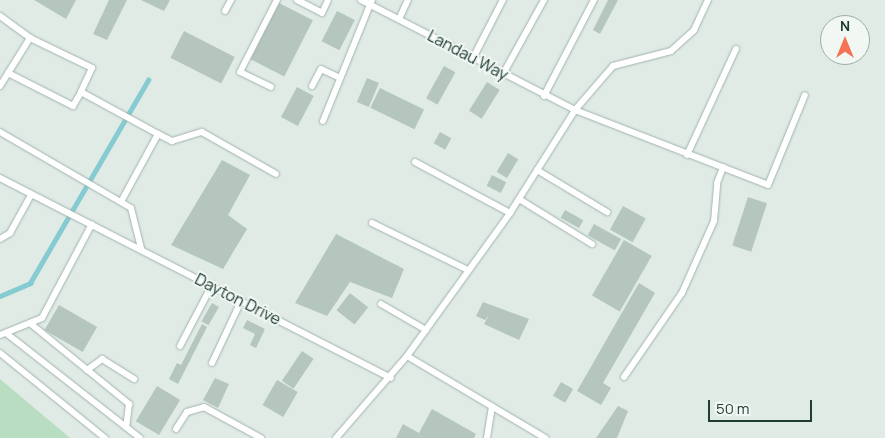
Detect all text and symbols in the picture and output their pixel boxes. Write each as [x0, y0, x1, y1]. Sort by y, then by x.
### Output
north arrow [820, 15, 870, 65]
text: N [840, 16, 850, 35]
street label: Landau Way [424, 26, 512, 84]
street label: Dayton Drive [192, 269, 284, 329]
scale bar [710, 390, 814, 422]
text: 50 m [716, 398, 750, 419]

